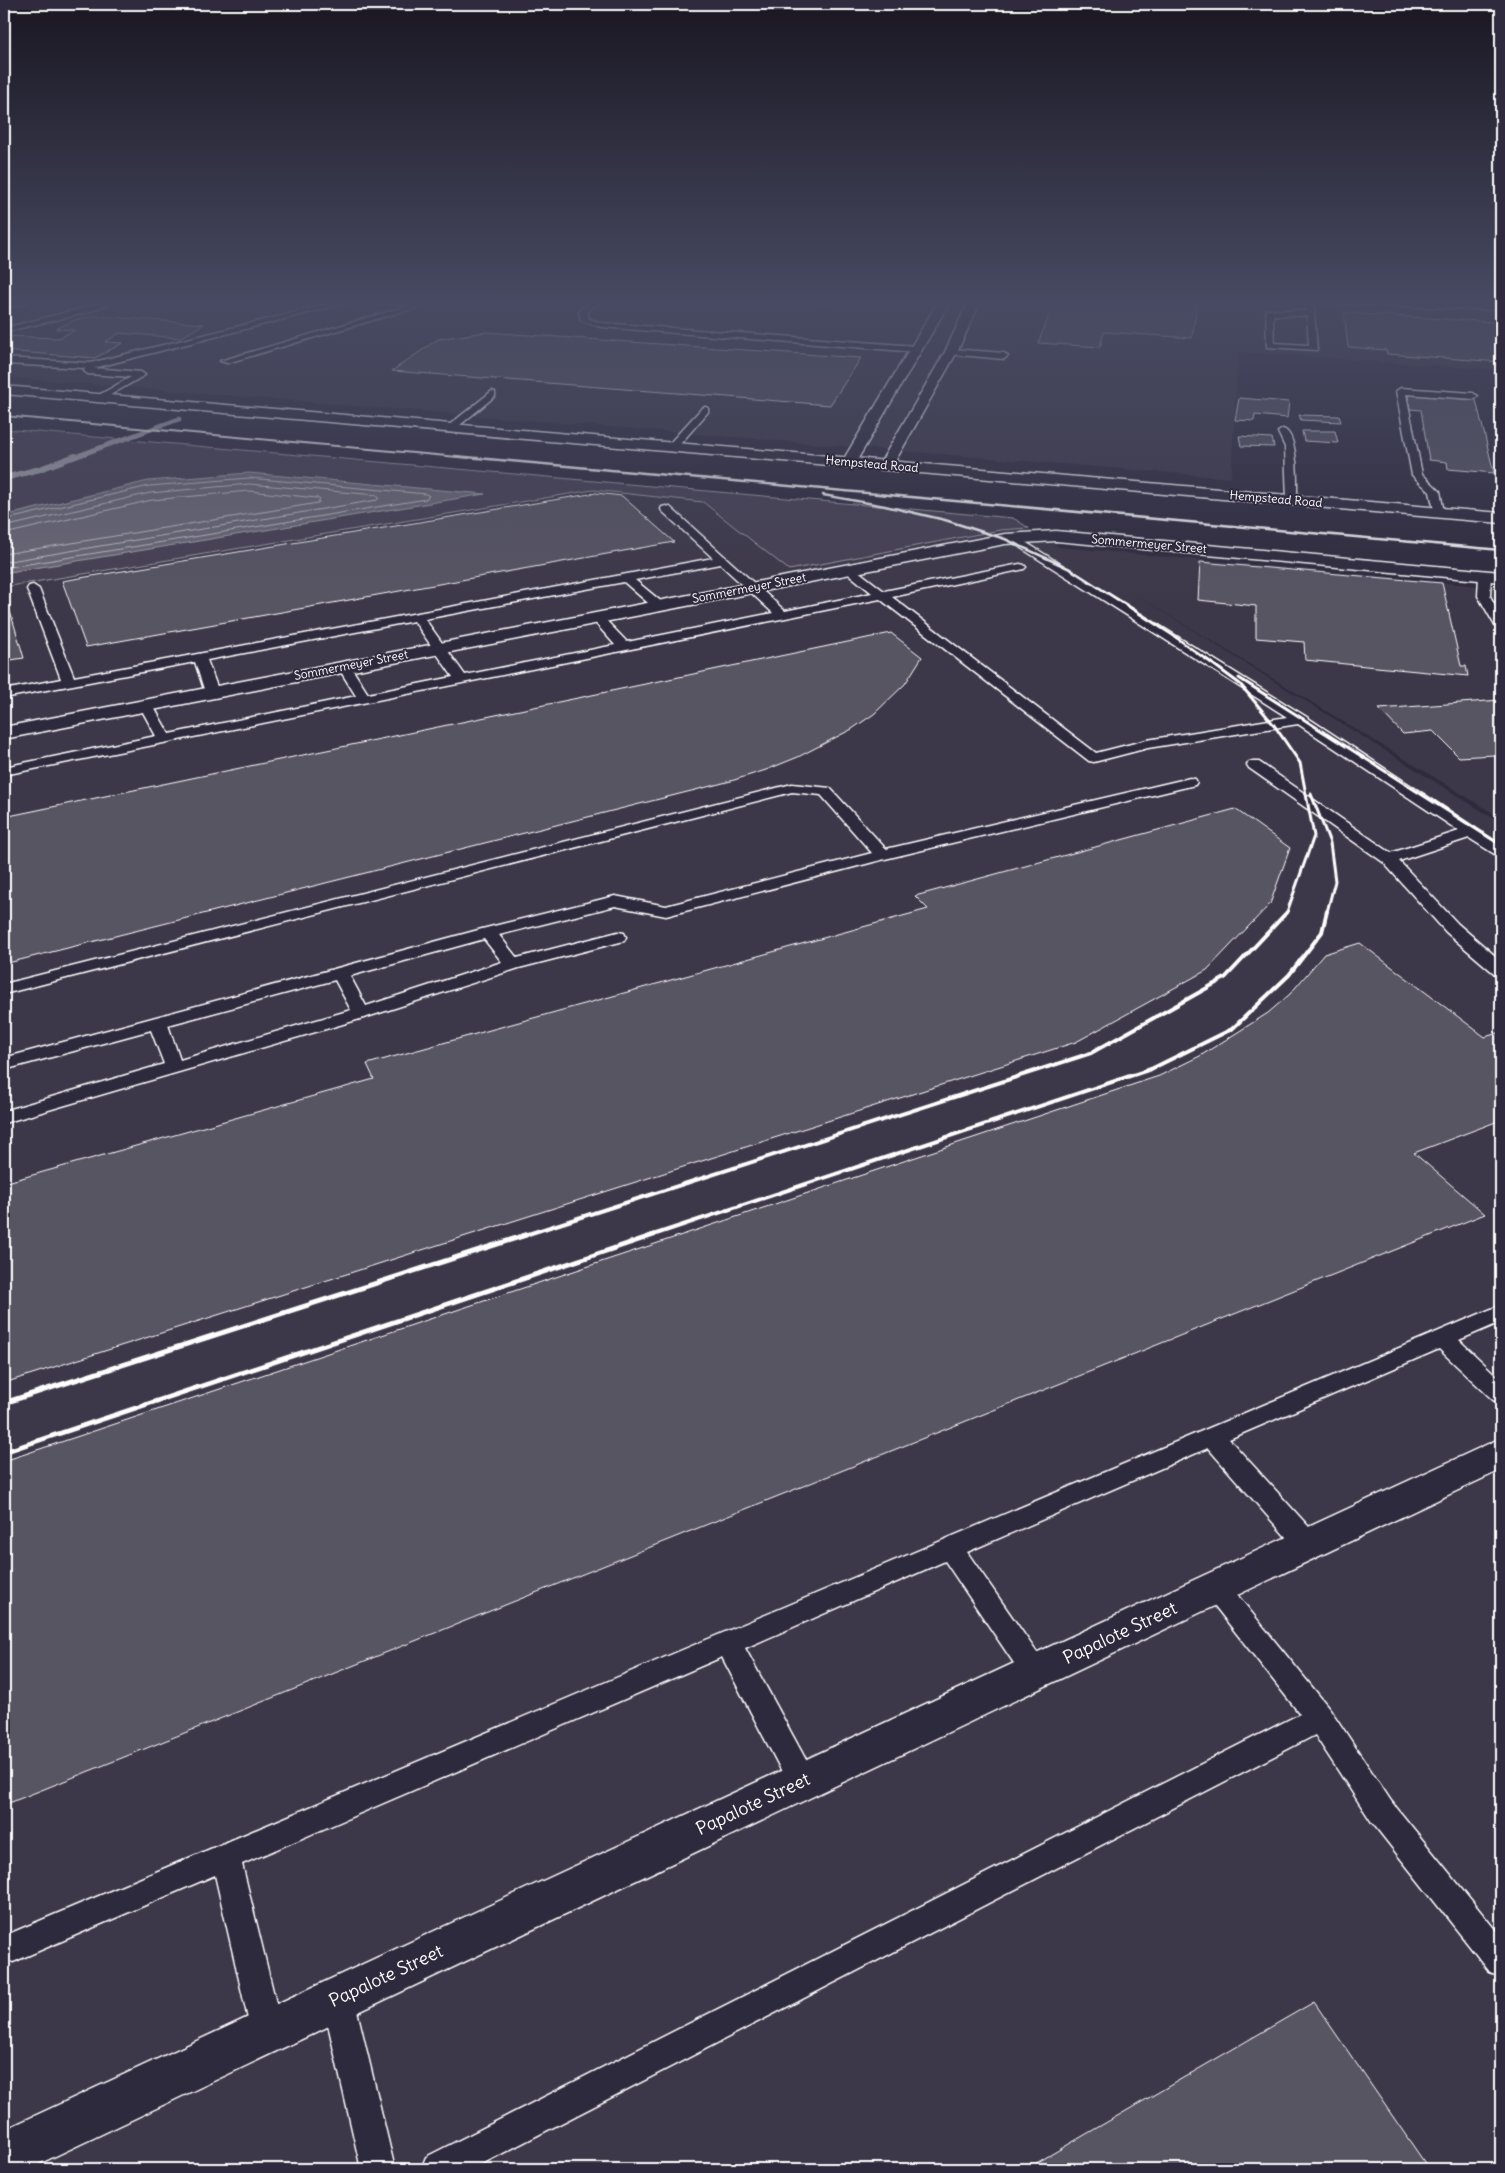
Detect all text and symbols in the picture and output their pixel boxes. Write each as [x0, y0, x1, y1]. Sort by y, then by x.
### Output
street label: Hempstead Road [825, 452, 919, 475]
street label: Hempstead Road [1229, 487, 1323, 510]
street label: Sommermeyer Street [1091, 531, 1207, 556]
street label: Sommermeyer Street [691, 569, 807, 606]
street label: Sommermeyer Street [293, 646, 409, 683]
street label: Papalote Street [1059, 1596, 1180, 1669]
street label: Papalote Street [692, 1767, 813, 1840]
street label: Papalote Street [325, 1939, 446, 2012]

